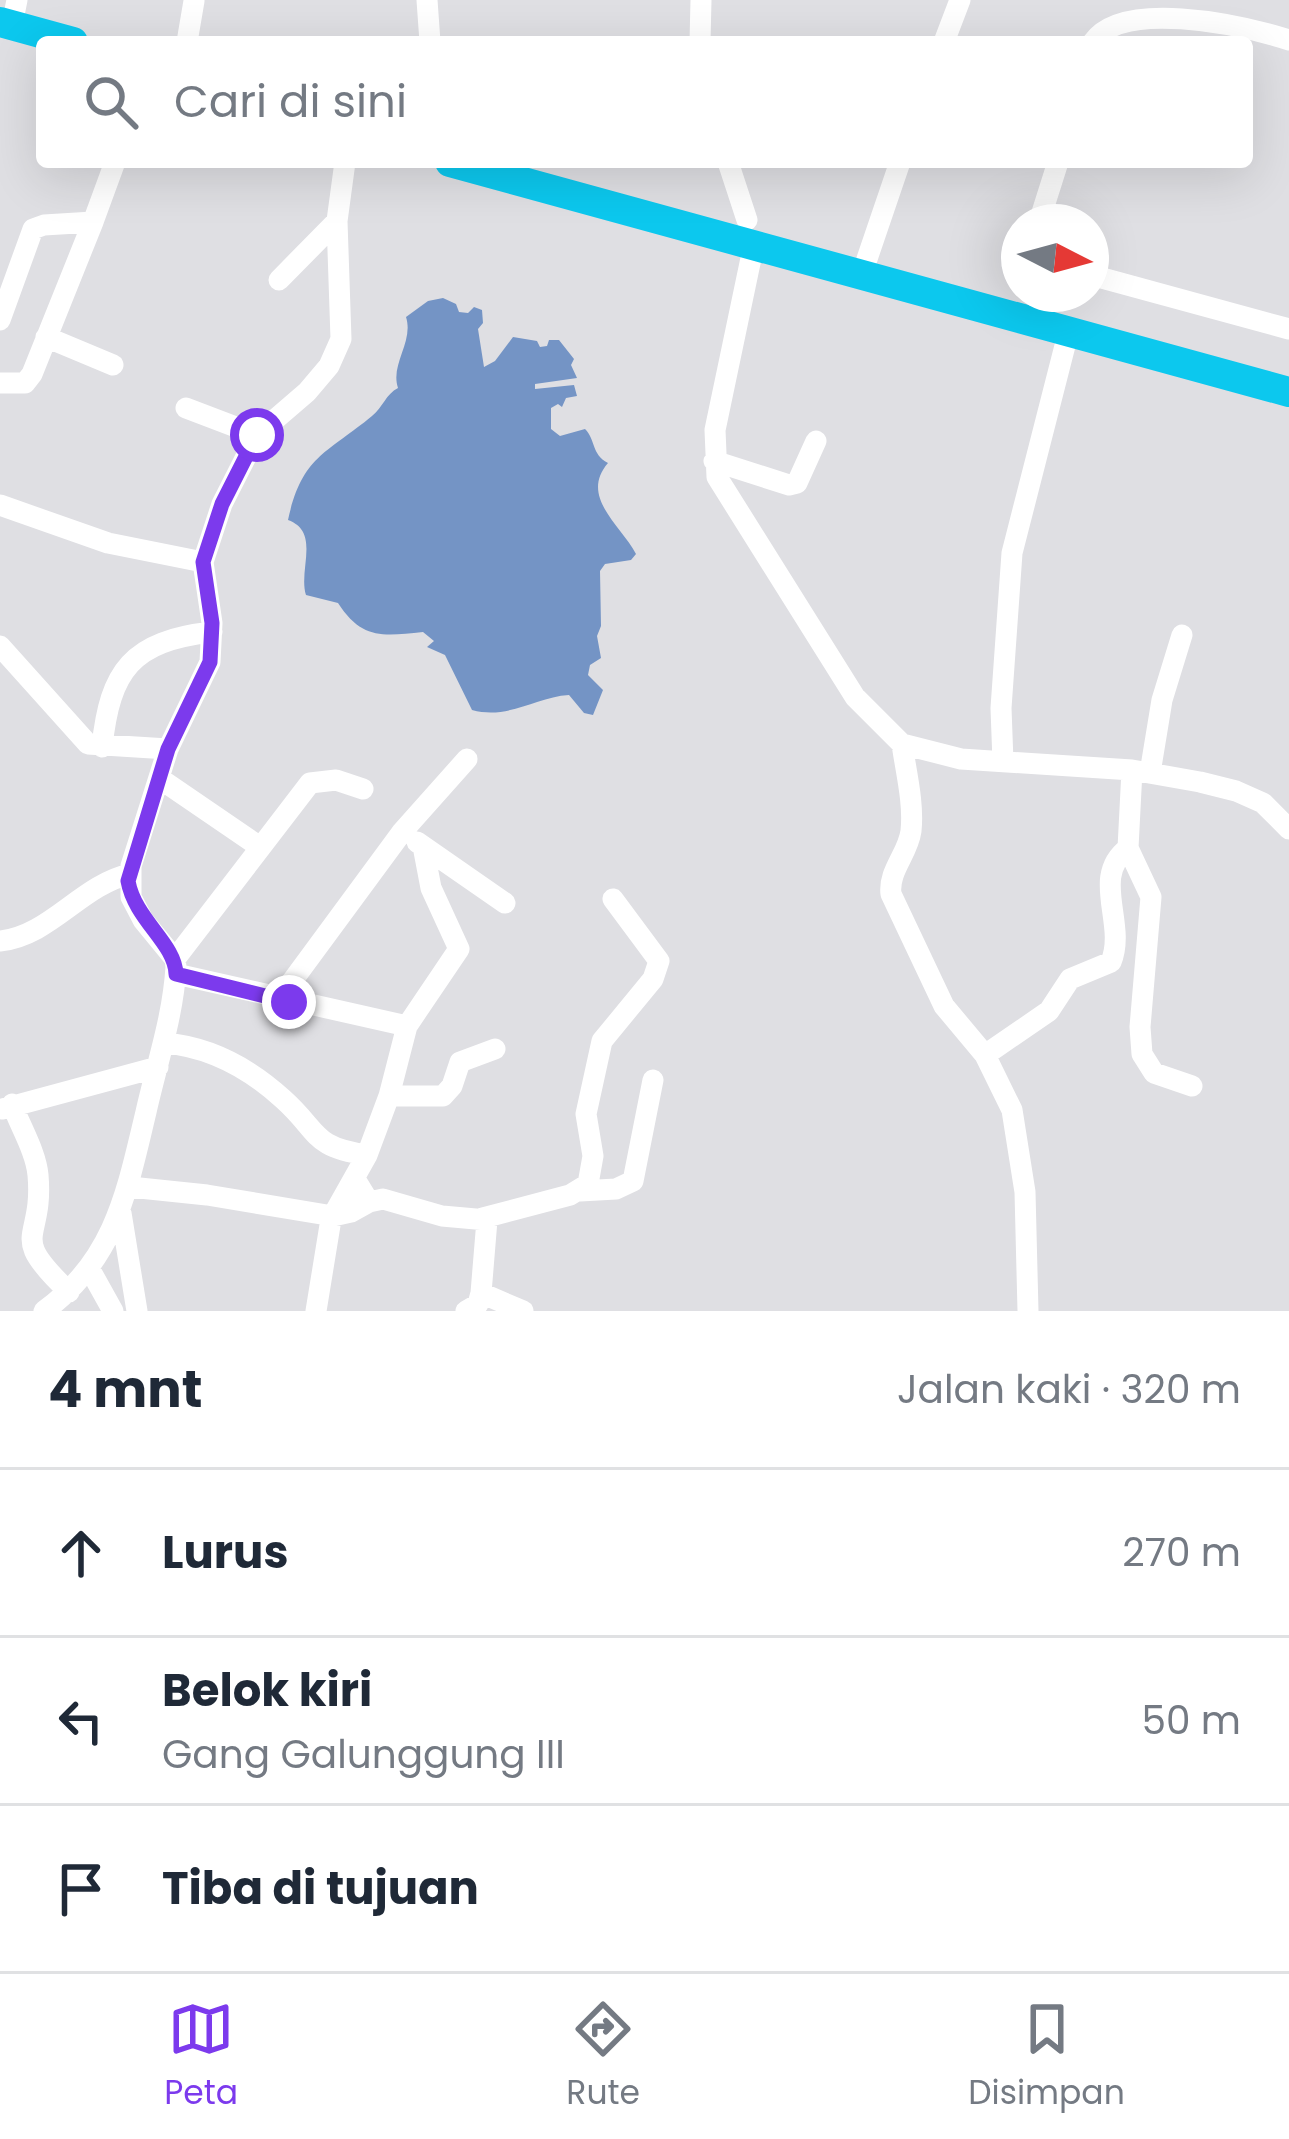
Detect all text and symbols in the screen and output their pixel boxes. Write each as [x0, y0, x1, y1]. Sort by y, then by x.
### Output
search box [36, 36, 1253, 168]
icon: search [78, 69, 144, 135]
text: Cari di sini [174, 70, 407, 133]
north arrow [1001, 204, 1109, 312]
route start [230, 408, 284, 462]
route end [262, 975, 316, 1029]
text: 4 mnt [48, 1353, 202, 1425]
text: Jalan kaki · 320 m [897, 1362, 1241, 1417]
icon: ahead [48, 1520, 114, 1586]
text: Lurus [162, 1521, 289, 1584]
text: 270 m [1122, 1525, 1241, 1580]
text: Belok kiri [162, 1659, 372, 1722]
icon: left [48, 1688, 114, 1754]
text: 50 m [1141, 1693, 1241, 1748]
text: Gang Galunggung III [162, 1727, 565, 1782]
icon: arrive [48, 1856, 114, 1922]
text: Tiba di tujuan [162, 1857, 479, 1920]
tab: Peta [164, 1996, 238, 2118]
tab: Rute [566, 1996, 640, 2118]
tab: Disimpan [968, 1996, 1125, 2118]

